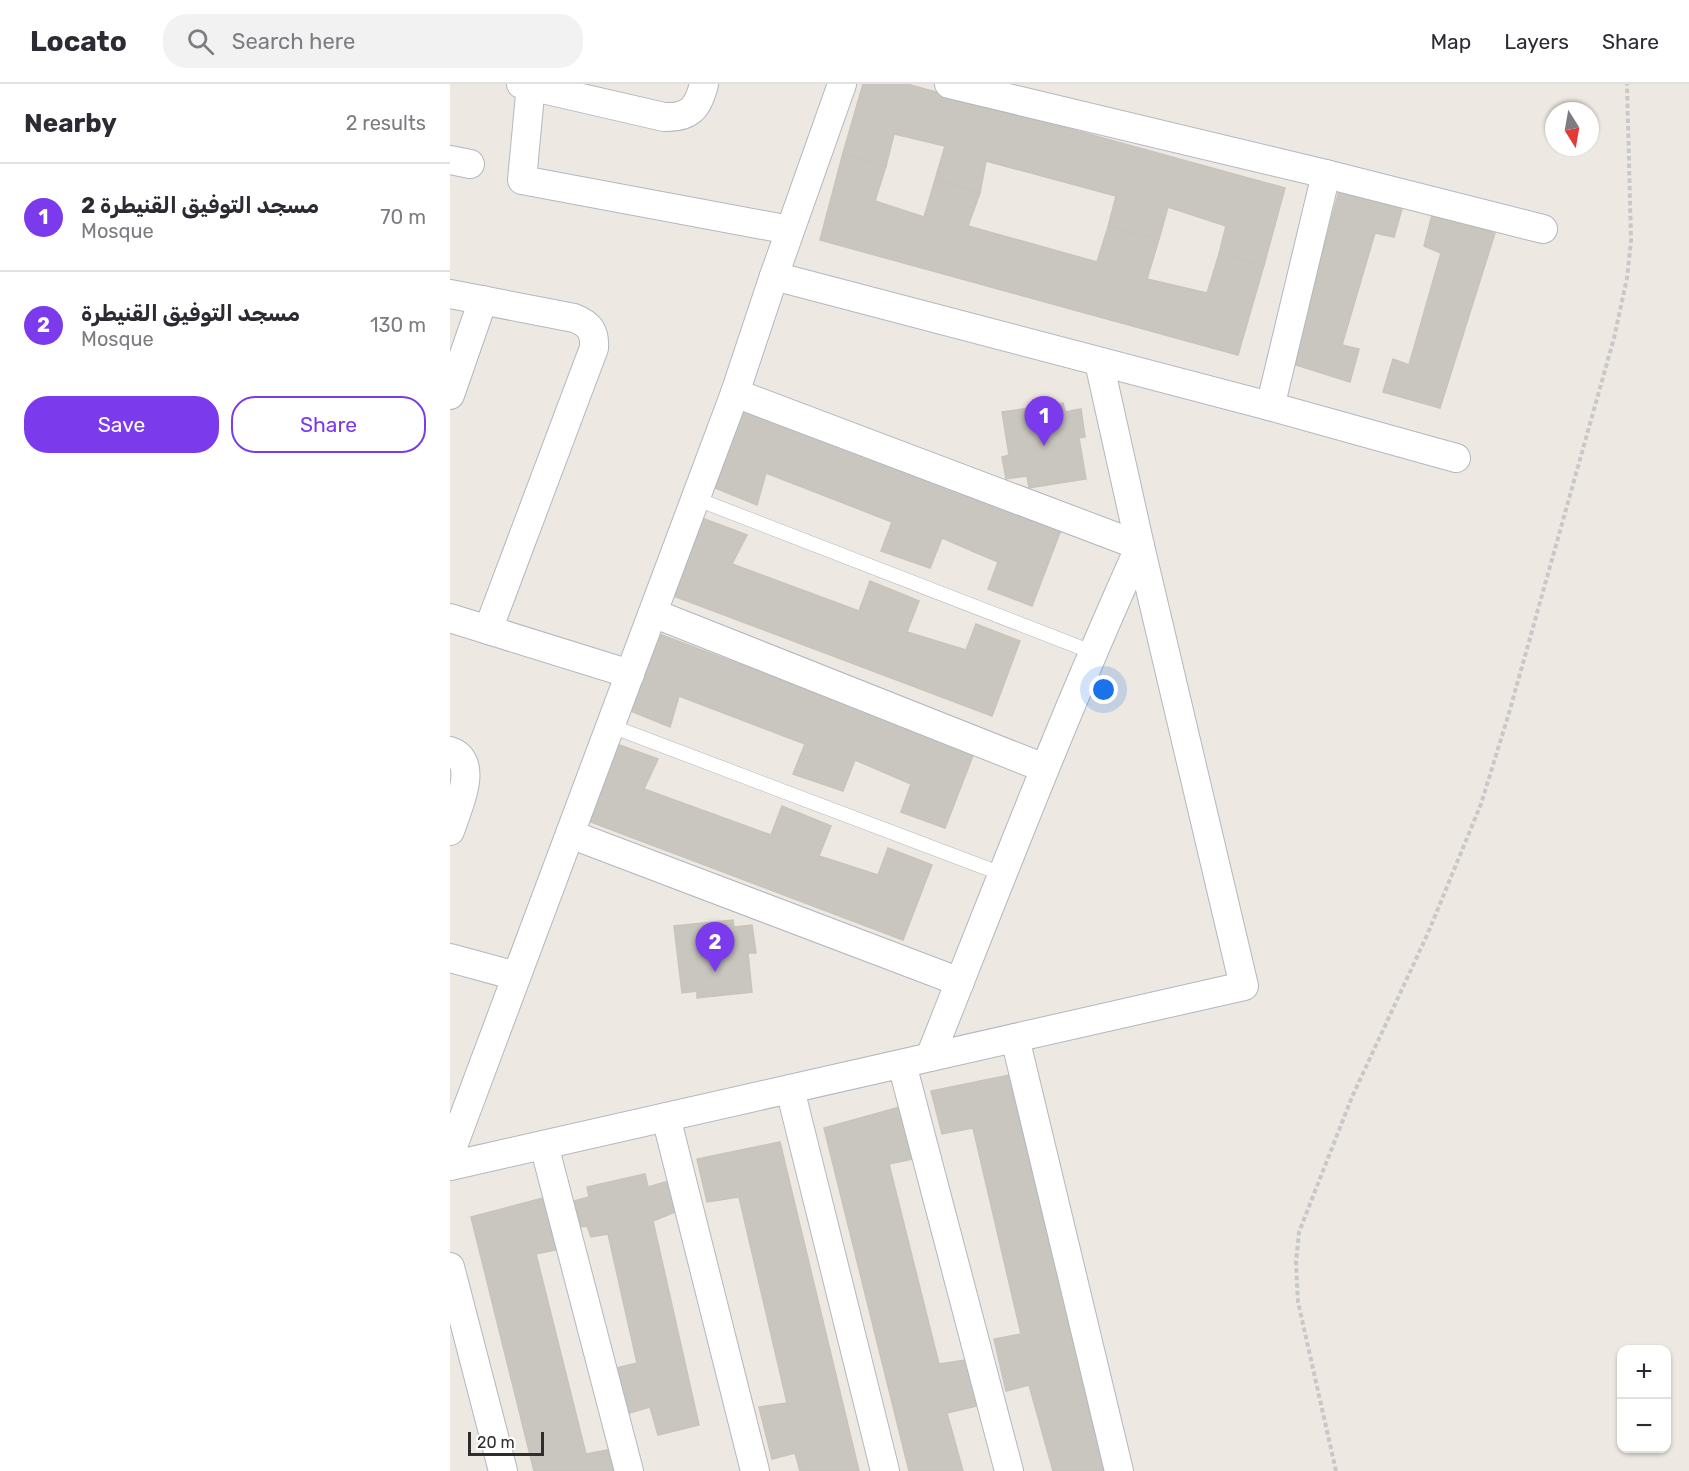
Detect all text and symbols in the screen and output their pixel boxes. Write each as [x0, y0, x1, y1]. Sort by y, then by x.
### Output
search box [163, 14, 583, 68]
text: Locato [30, 25, 127, 58]
icon: search [184, 25, 217, 58]
text: Search here [232, 28, 355, 55]
text: Map [1430, 29, 1471, 54]
text: Layers [1504, 29, 1569, 54]
text: Share [1602, 29, 1659, 54]
north arrow [1545, 102, 1599, 156]
text: Nearby [24, 108, 117, 139]
text: 2 results [346, 111, 426, 135]
text: 2 مسجد التوفيق القنيطرة [81, 192, 319, 219]
text: 1 [39, 205, 48, 229]
text: 70 m [380, 205, 426, 229]
text: Mosque [81, 219, 154, 243]
text: مسجد التوفيق القنيطرة [81, 300, 300, 327]
text: 2 [37, 313, 50, 337]
text: 130 m [370, 313, 426, 337]
text: Mosque [81, 327, 154, 351]
button: Save [24, 396, 219, 453]
button: Share [231, 396, 426, 453]
pin: 1 [1024, 396, 1064, 446]
your location [1089, 675, 1118, 704]
pin: 2 [696, 922, 734, 972]
map controls [1617, 1345, 1671, 1453]
button: + [1617, 1345, 1671, 1399]
button: − [1617, 1399, 1671, 1453]
scale bar [468, 1429, 544, 1456]
text: 20 m [477, 1433, 515, 1452]

